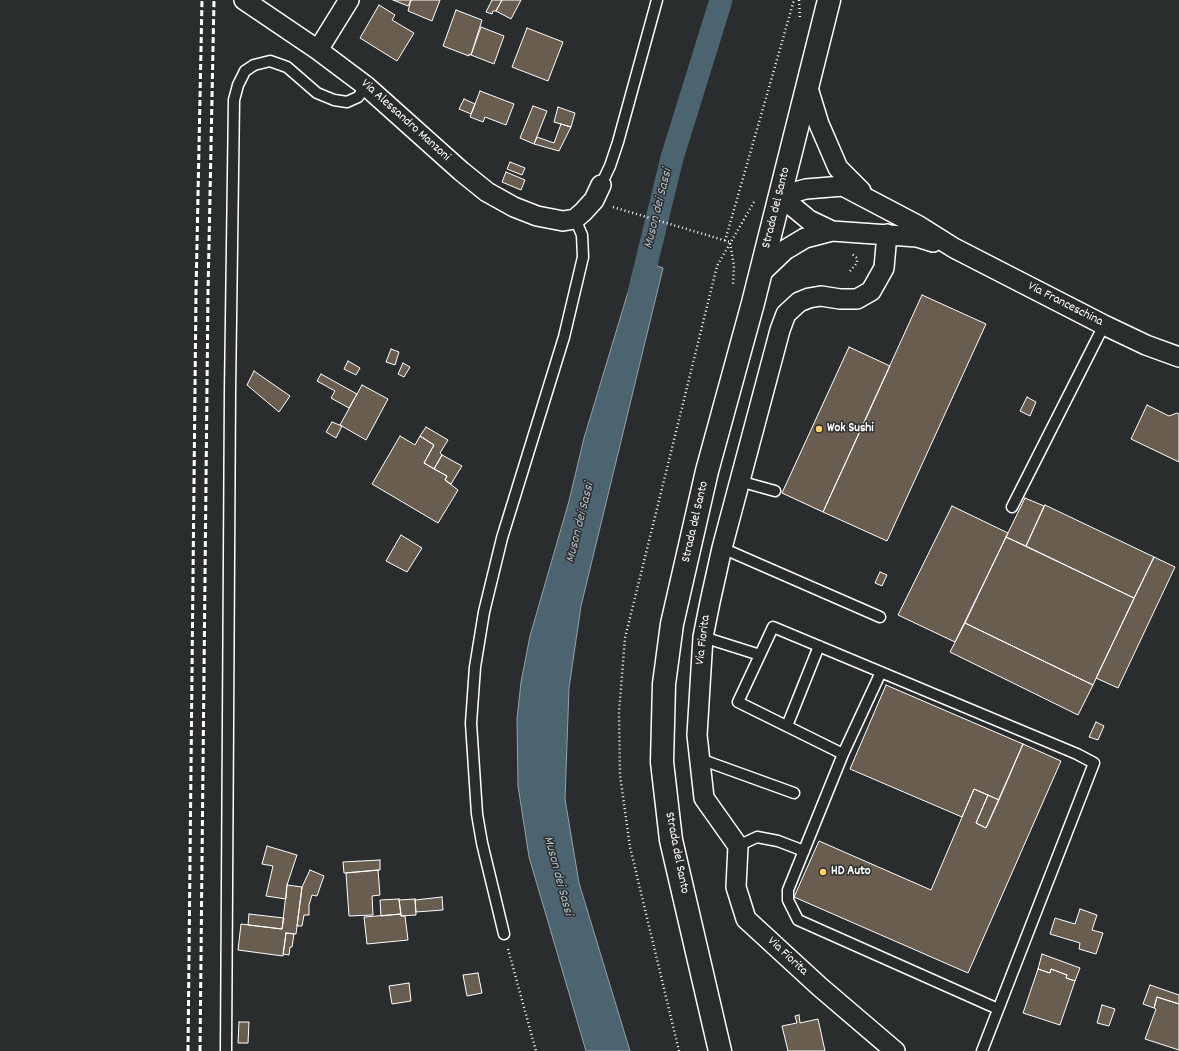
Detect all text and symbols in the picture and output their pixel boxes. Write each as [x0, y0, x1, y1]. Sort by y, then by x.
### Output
street label: Via Alessandro Manzoni [357, 77, 453, 165]
street label: Strada del Santo [759, 166, 795, 250]
water label: Muson dei Sassi [641, 167, 677, 251]
street label: Via Franceschina [1025, 279, 1105, 331]
place label: Wok Sushi [827, 421, 874, 437]
marker: Wok Sushi [814, 424, 824, 434]
street label: Strada del Santo [679, 480, 713, 564]
water label: Muson dei Sassi [563, 481, 599, 565]
street label: Via Fiorita [693, 614, 715, 666]
street label: Strada del Santo [660, 811, 692, 895]
water label: Muson dei Sassi [538, 834, 576, 918]
place label: HD Auto [831, 864, 871, 880]
marker: HD Auto [818, 867, 828, 877]
street label: Via Fiorita [763, 934, 811, 980]

